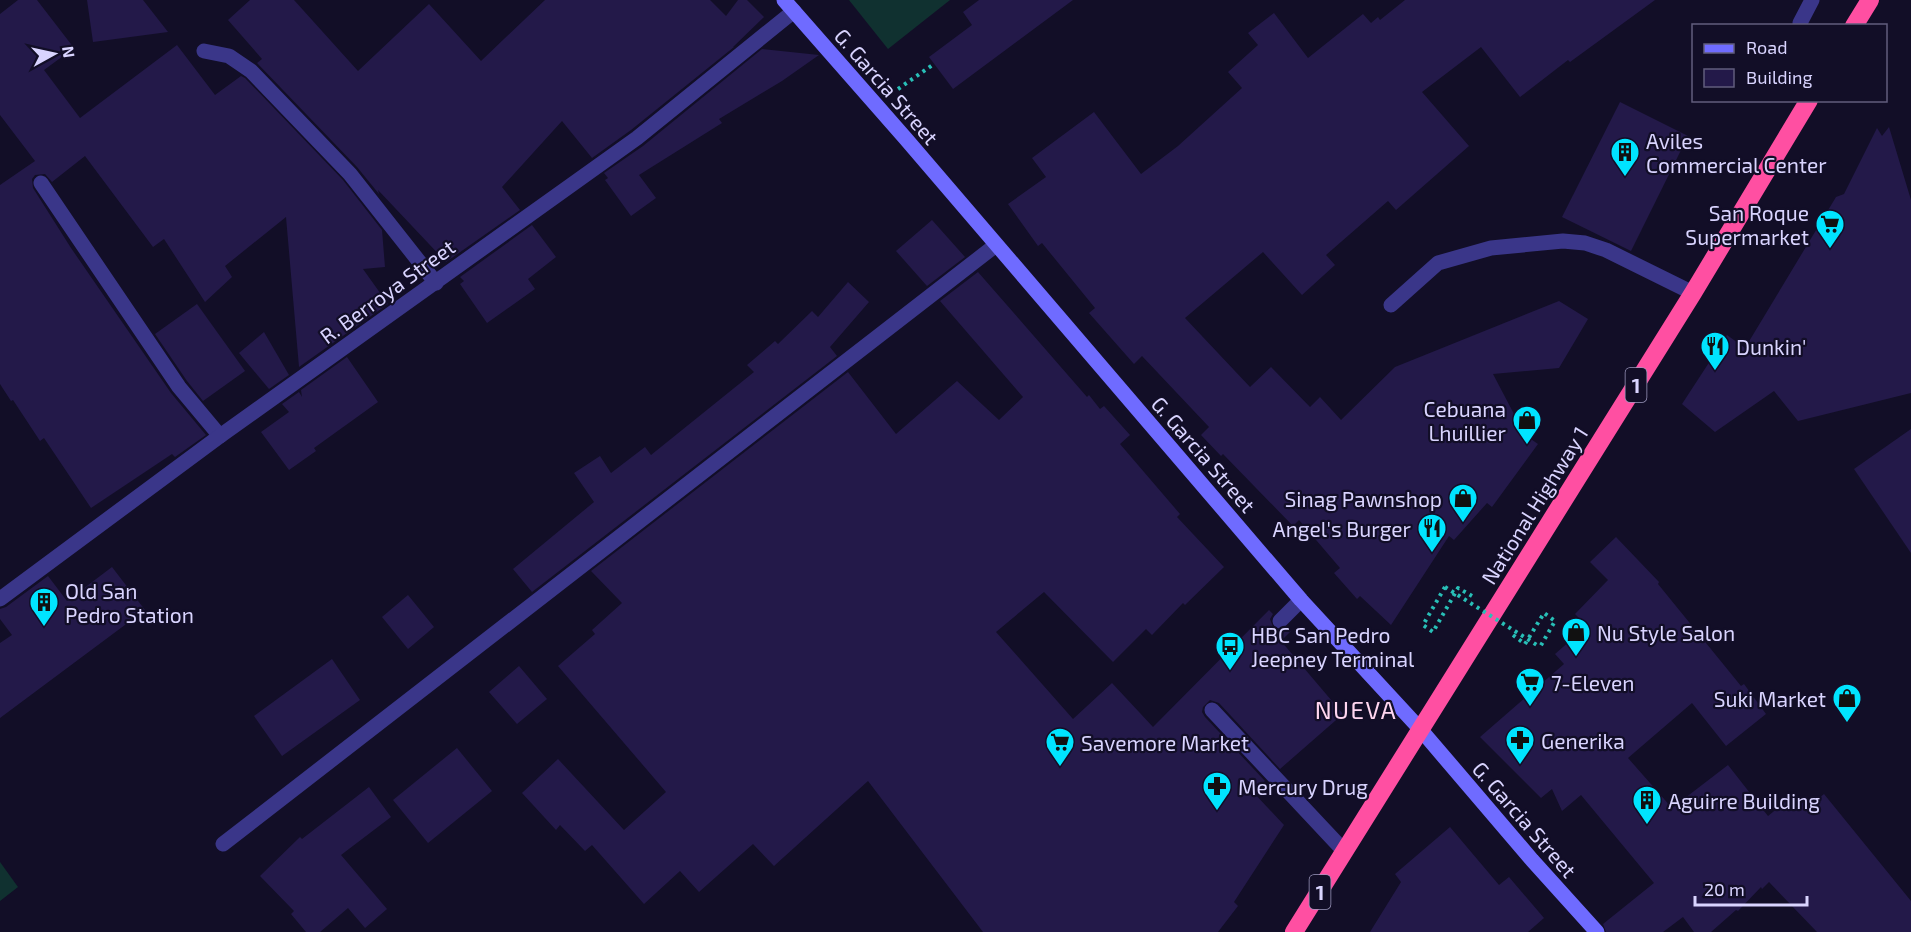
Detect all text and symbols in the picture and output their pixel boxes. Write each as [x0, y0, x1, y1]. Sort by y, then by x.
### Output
street label: G. Garcia Street [830, 23, 944, 149]
north arrow [24, 24, 84, 84]
legend [1692, 24, 1887, 102]
text: Road [1746, 36, 1787, 58]
text: N [59, 45, 80, 59]
text: Building [1746, 66, 1813, 88]
place label: Aviles Commercial Center [1646, 128, 1827, 177]
building icon: Aviles Commercial Center [1609, 136, 1641, 178]
place label: San Roque Supermarket [1685, 200, 1809, 249]
supermarket icon: San Roque Supermarket [1814, 208, 1846, 250]
street label: R. Berroya Street [315, 234, 459, 348]
restaurant icon: Dunkin' [1699, 330, 1731, 372]
place label: Dunkin' [1736, 334, 1806, 359]
road number: 1 [1626, 368, 1646, 402]
street label: G. Garcia Street [1147, 391, 1261, 517]
place label: Cebuana Lhuillier [1424, 396, 1507, 445]
shop icon: Cebuana Lhuillier [1511, 404, 1543, 446]
street label: National Highway 1 [1475, 422, 1593, 588]
shop icon: Sinag Pawnshop [1447, 482, 1479, 524]
place label: Sinag Pawnshop [1285, 486, 1442, 511]
restaurant icon: Angel's Burger [1416, 512, 1448, 554]
place label: Angel's Burger [1273, 516, 1412, 541]
place label: Old San Pedro Station [65, 578, 194, 627]
building icon: Old San Pedro Station [28, 586, 60, 628]
shop icon: Nu Style Salon [1560, 616, 1592, 658]
place label: Nu Style Salon [1597, 620, 1735, 645]
place label: HBC San Pedro Jeepney Terminal [1251, 622, 1415, 671]
bus stop icon: HBC San Pedro Jeepney Terminal [1214, 630, 1246, 672]
supermarket icon: 7-Eleven [1514, 666, 1546, 708]
place label: 7-Eleven [1551, 670, 1634, 695]
shop icon: Suki Market [1831, 682, 1863, 724]
place label: Suki Market [1714, 686, 1826, 711]
district label: NUEVA [1315, 695, 1397, 724]
pharmacy icon: Generika [1504, 724, 1536, 766]
supermarket icon: Savemore Market [1044, 726, 1076, 768]
place label: Generika [1541, 728, 1625, 753]
place label: Savemore Market [1081, 730, 1249, 755]
street label: G. Garcia Street [1468, 756, 1582, 882]
pharmacy icon: Mercury Drug [1201, 770, 1233, 812]
place label: Mercury Drug [1238, 774, 1368, 799]
building icon: Aguirre Building [1631, 784, 1663, 826]
place label: Aguirre Building [1668, 788, 1820, 813]
scale bar [1695, 869, 1808, 907]
road number: 1 [1310, 875, 1330, 909]
text: 20 m [1704, 878, 1745, 900]

